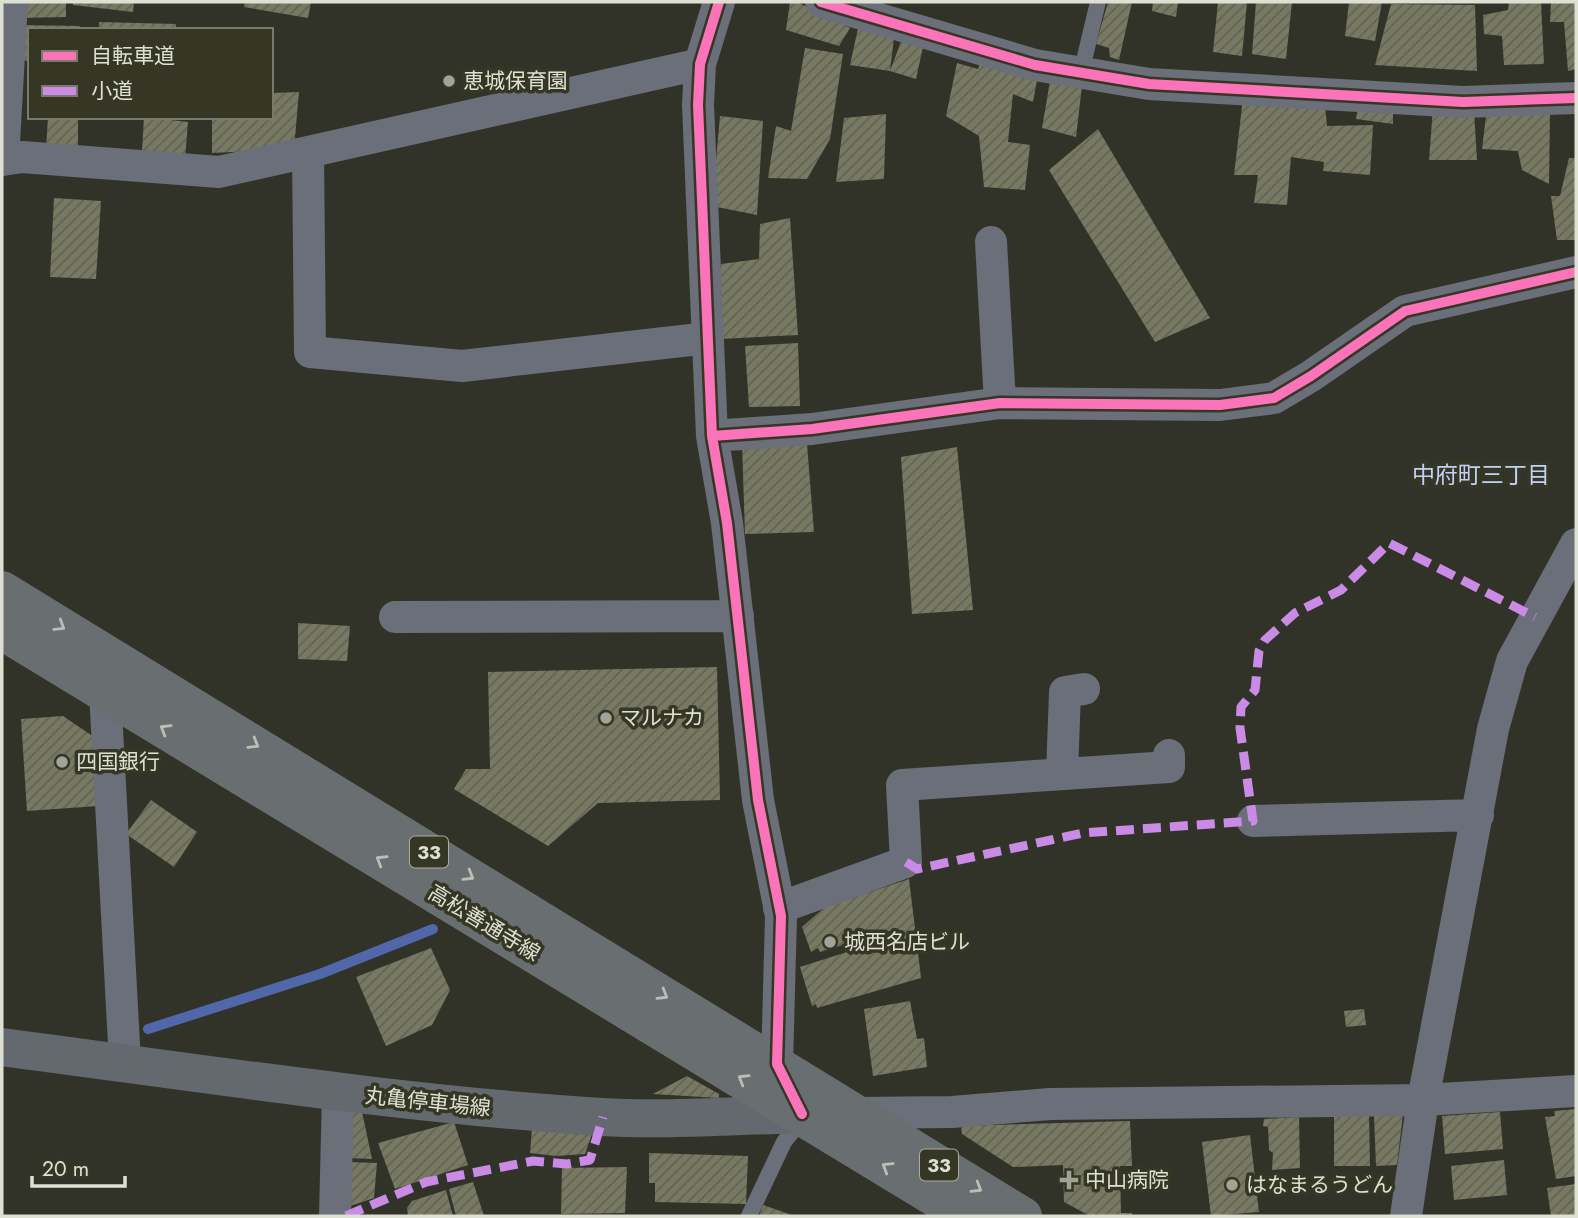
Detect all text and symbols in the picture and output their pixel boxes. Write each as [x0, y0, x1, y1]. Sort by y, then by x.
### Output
legend [28, 28, 273, 119]
text: 自転車道 [91, 41, 175, 71]
place label: 恵城保育園 [463, 66, 568, 96]
marker: 恵城保育園 [441, 73, 457, 89]
text: 小道 [91, 76, 133, 106]
district label: 中府町三丁目 [1412, 458, 1550, 492]
one-way arrow [52, 617, 65, 630]
place label: マルナカ [620, 703, 704, 733]
marker: マルナカ [598, 710, 614, 726]
one-way arrow [159, 725, 172, 738]
one-way arrow [246, 736, 259, 749]
place label: 四国銀行 [76, 747, 160, 777]
marker: 四国銀行 [54, 754, 70, 770]
road number: 33 [410, 836, 448, 867]
one-way arrow [375, 855, 388, 868]
one-way arrow [461, 868, 474, 881]
street label: 高松善通寺線 [422, 878, 546, 968]
place label: 城西名店ビル [844, 927, 970, 957]
marker: 城西名店ビル [822, 934, 838, 950]
one-way arrow [655, 987, 668, 1000]
one-way arrow [737, 1074, 750, 1087]
street label: 丸亀停車場線 [364, 1080, 492, 1124]
scale bar [32, 1144, 124, 1188]
road number: 33 [920, 1149, 958, 1180]
text: 20 m [42, 1154, 89, 1184]
one-way arrow [881, 1162, 894, 1175]
place label: 中山病院 [1085, 1165, 1169, 1195]
marker: 中山病院 [1059, 1170, 1079, 1190]
place label: はなまるうどん [1246, 1170, 1393, 1200]
marker: はなまるうどん [1224, 1177, 1240, 1193]
one-way arrow [969, 1179, 982, 1192]

